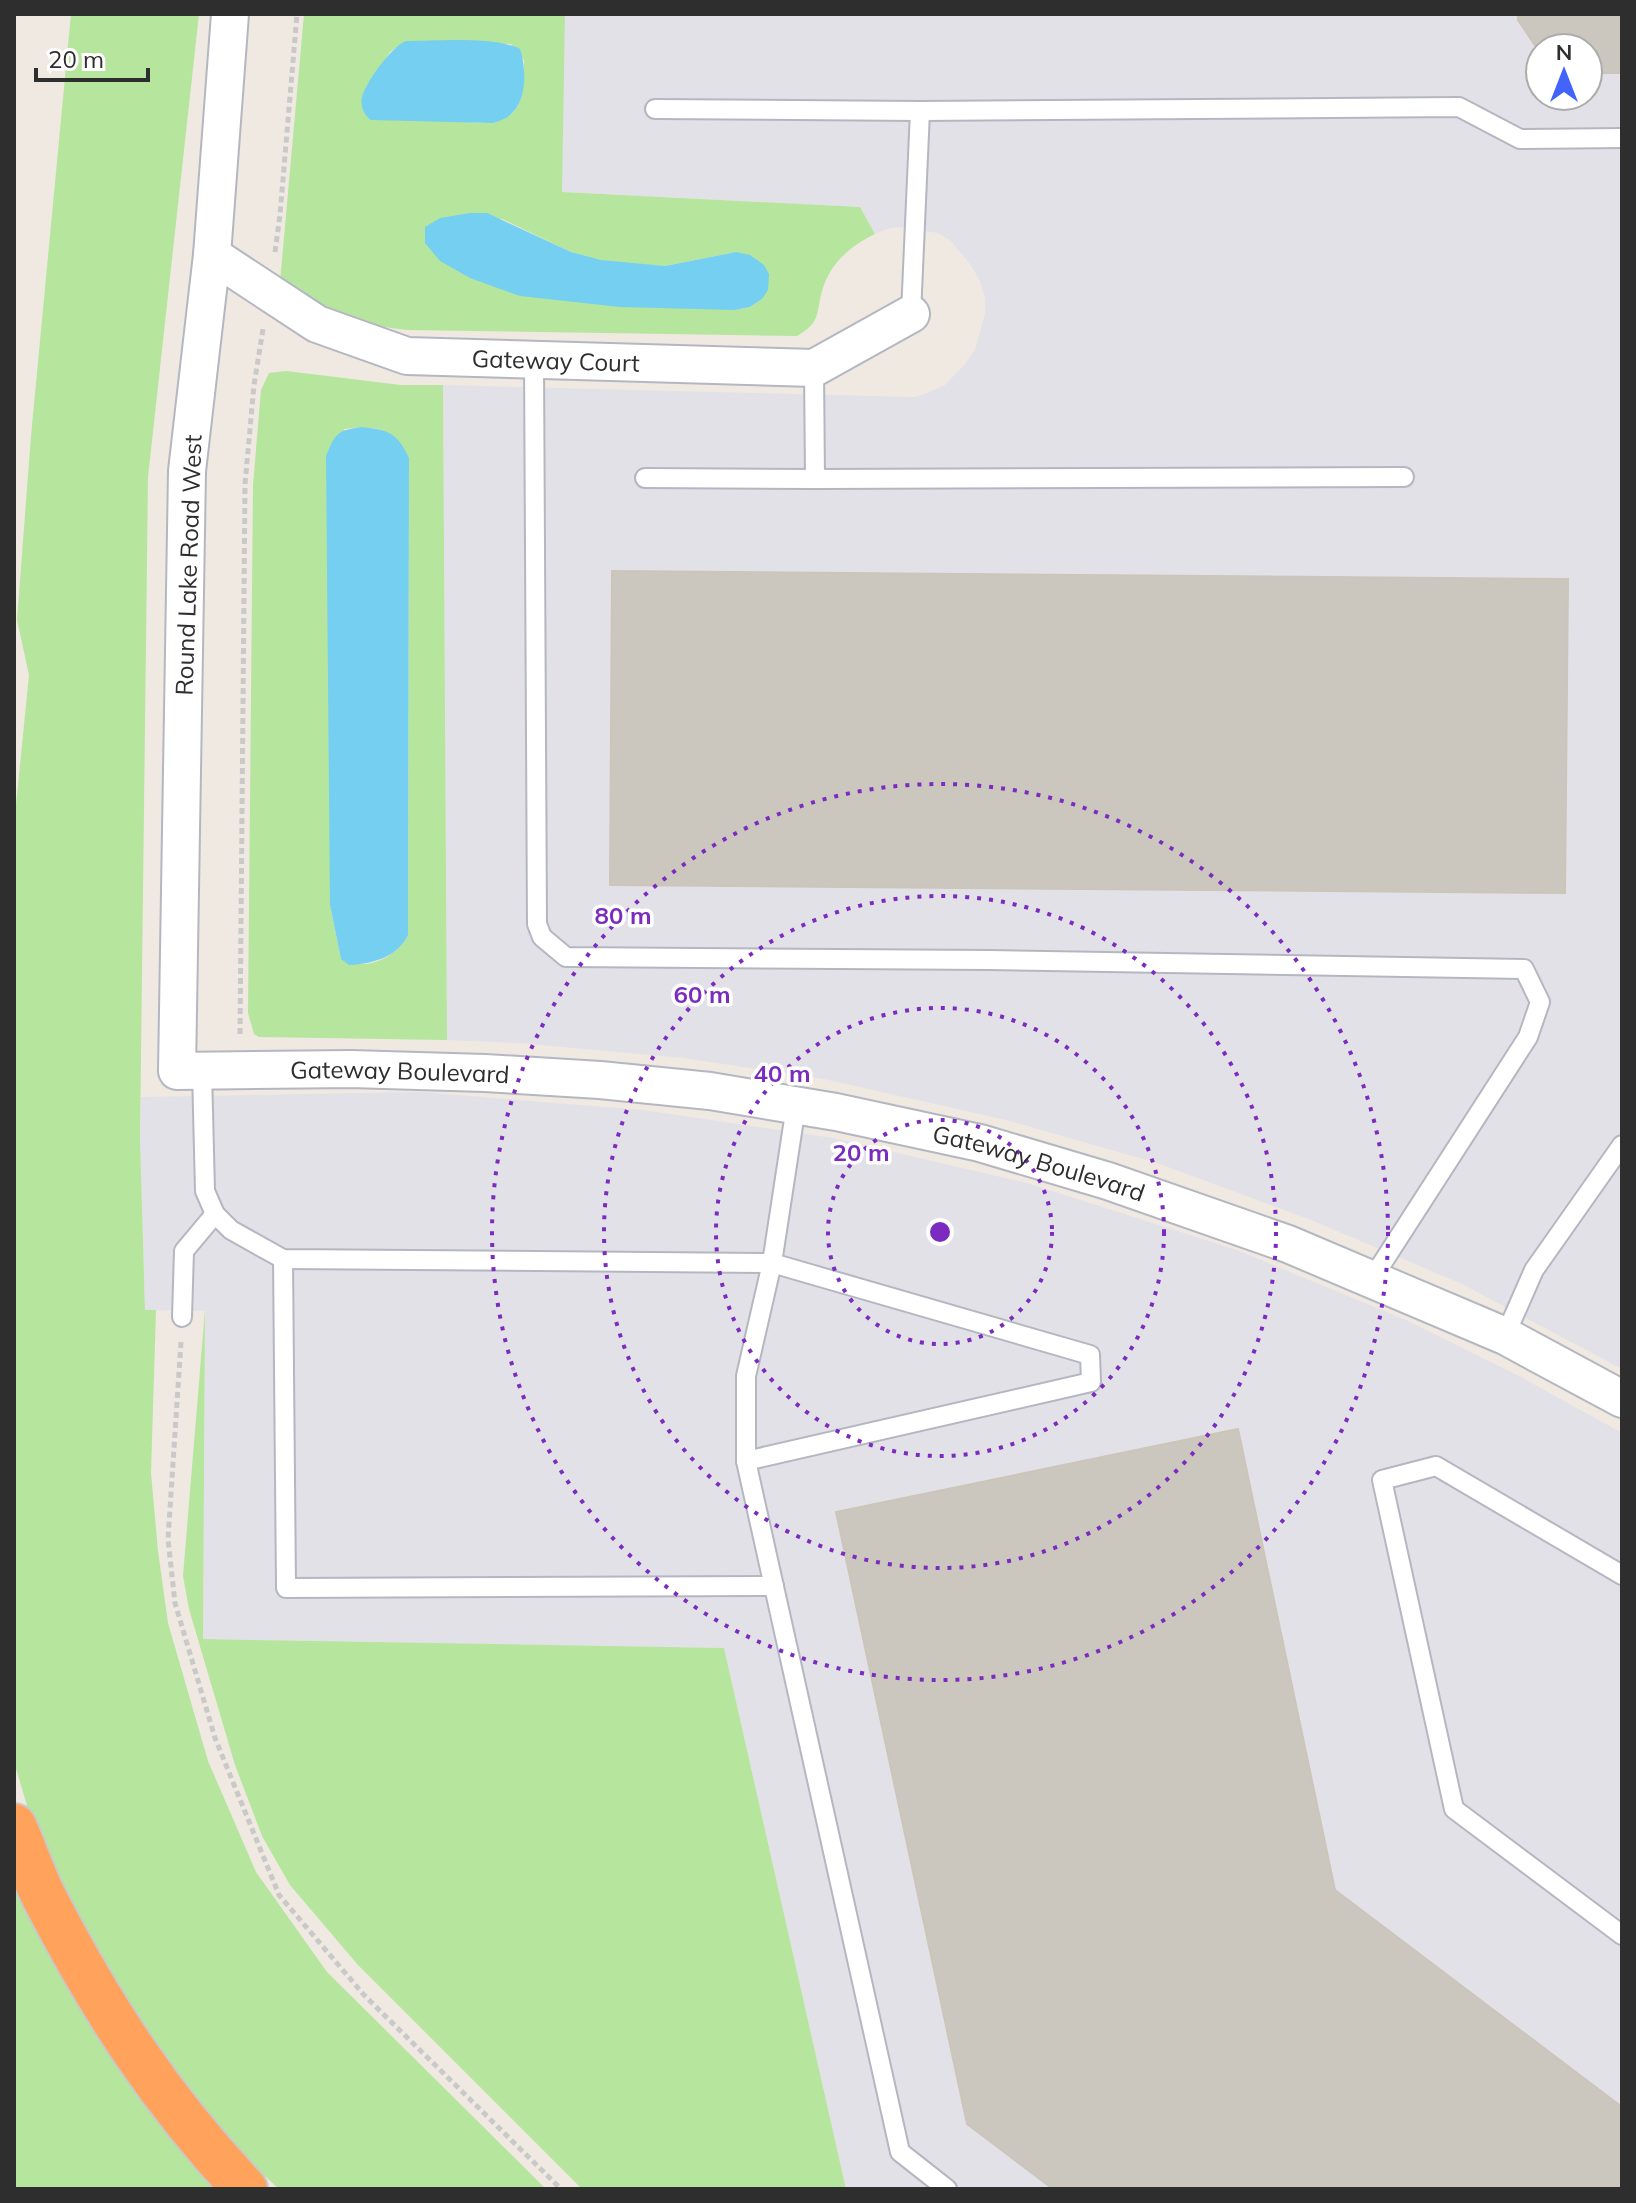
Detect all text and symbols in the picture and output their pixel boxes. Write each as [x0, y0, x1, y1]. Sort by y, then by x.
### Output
scale bar [36, 32, 148, 82]
north arrow [1524, 32, 1604, 112]
text: N [1556, 38, 1572, 66]
text: 20 m [48, 44, 104, 74]
street label: Gateway Court [471, 343, 640, 378]
street label: Round Lake Road West [168, 434, 208, 696]
text: 80 m [595, 900, 651, 930]
text: 60 m [674, 979, 730, 1009]
street label: Gateway Boulevard [290, 1054, 510, 1089]
text: 40 m [754, 1058, 810, 1088]
street label: Gateway Boulevard [930, 1118, 1149, 1208]
text: 20 m [833, 1137, 889, 1167]
centre of rings [926, 1218, 954, 1246]

